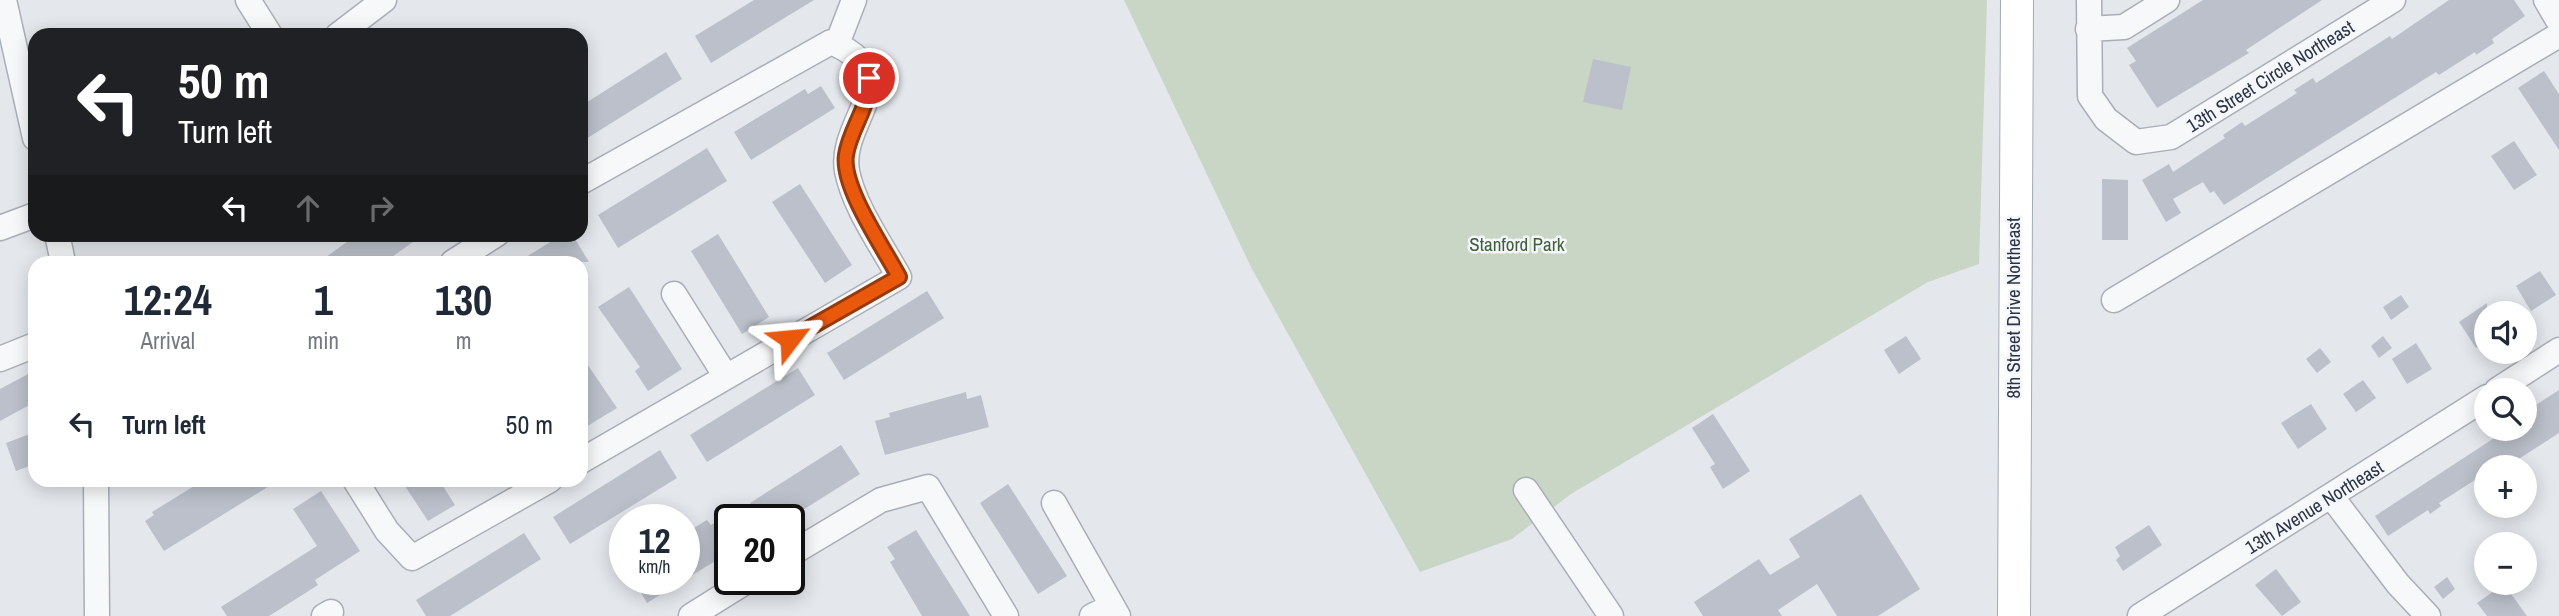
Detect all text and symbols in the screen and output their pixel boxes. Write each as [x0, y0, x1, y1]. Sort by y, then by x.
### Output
street label: 13th Street Circle Northeast [2181, 13, 2359, 138]
text: 50 m [178, 47, 270, 113]
pin [839, 48, 899, 108]
icon: left [63, 56, 154, 147]
icon: arrive [850, 59, 888, 97]
text: Turn left [178, 110, 272, 153]
icon: left [216, 189, 254, 227]
icon: ahead [289, 189, 327, 227]
icon: right [362, 189, 400, 227]
street label: 8th Street Drive Northeast [2000, 217, 2026, 399]
park label: Stanford Park [1469, 231, 1565, 257]
text: 12:24 [124, 272, 212, 328]
text: 1 [314, 272, 333, 328]
text: 130 [435, 272, 492, 328]
map controls [2474, 301, 2537, 595]
button: sound [2474, 301, 2537, 364]
position arrow [753, 302, 827, 376]
text: Arrival [141, 325, 195, 356]
text: min [308, 325, 339, 356]
text: m [456, 325, 471, 356]
button: search [2474, 378, 2537, 441]
icon: left [63, 405, 101, 443]
text: Turn left [122, 407, 206, 442]
text: 50 m [506, 407, 553, 442]
street label: 13th Avenue Northeast [2240, 454, 2389, 560]
button: + [2474, 455, 2537, 518]
speed limit sign: 20 [714, 504, 805, 595]
text: 12 [639, 517, 670, 564]
button: − [2474, 532, 2537, 595]
text: km/h [639, 554, 671, 579]

